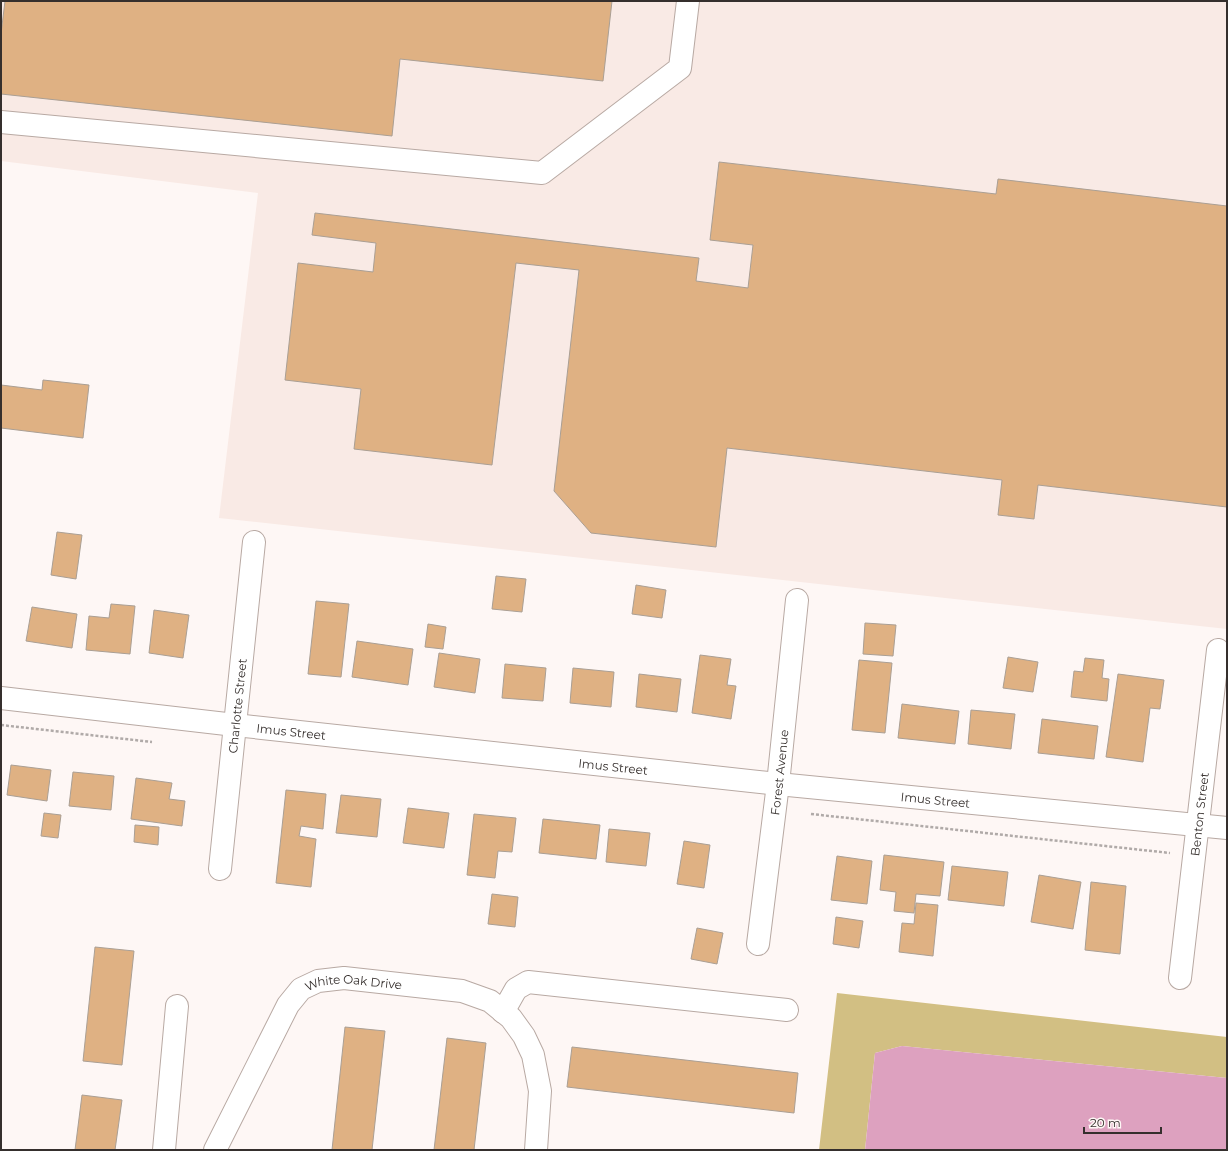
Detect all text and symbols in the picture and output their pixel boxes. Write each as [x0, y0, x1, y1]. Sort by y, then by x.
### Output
street label: Charlotte Street [225, 658, 249, 754]
street label: Imus Street [256, 720, 327, 742]
street label: Forest Avenue [767, 729, 791, 816]
street label: Imus Street [578, 755, 649, 777]
street label: Benton Street [1187, 771, 1211, 857]
street label: Imus Street [900, 789, 971, 810]
street label: White Oak Drive [302, 970, 403, 994]
scale bar [1084, 1109, 1161, 1135]
text: 20 m [1090, 1115, 1121, 1130]

